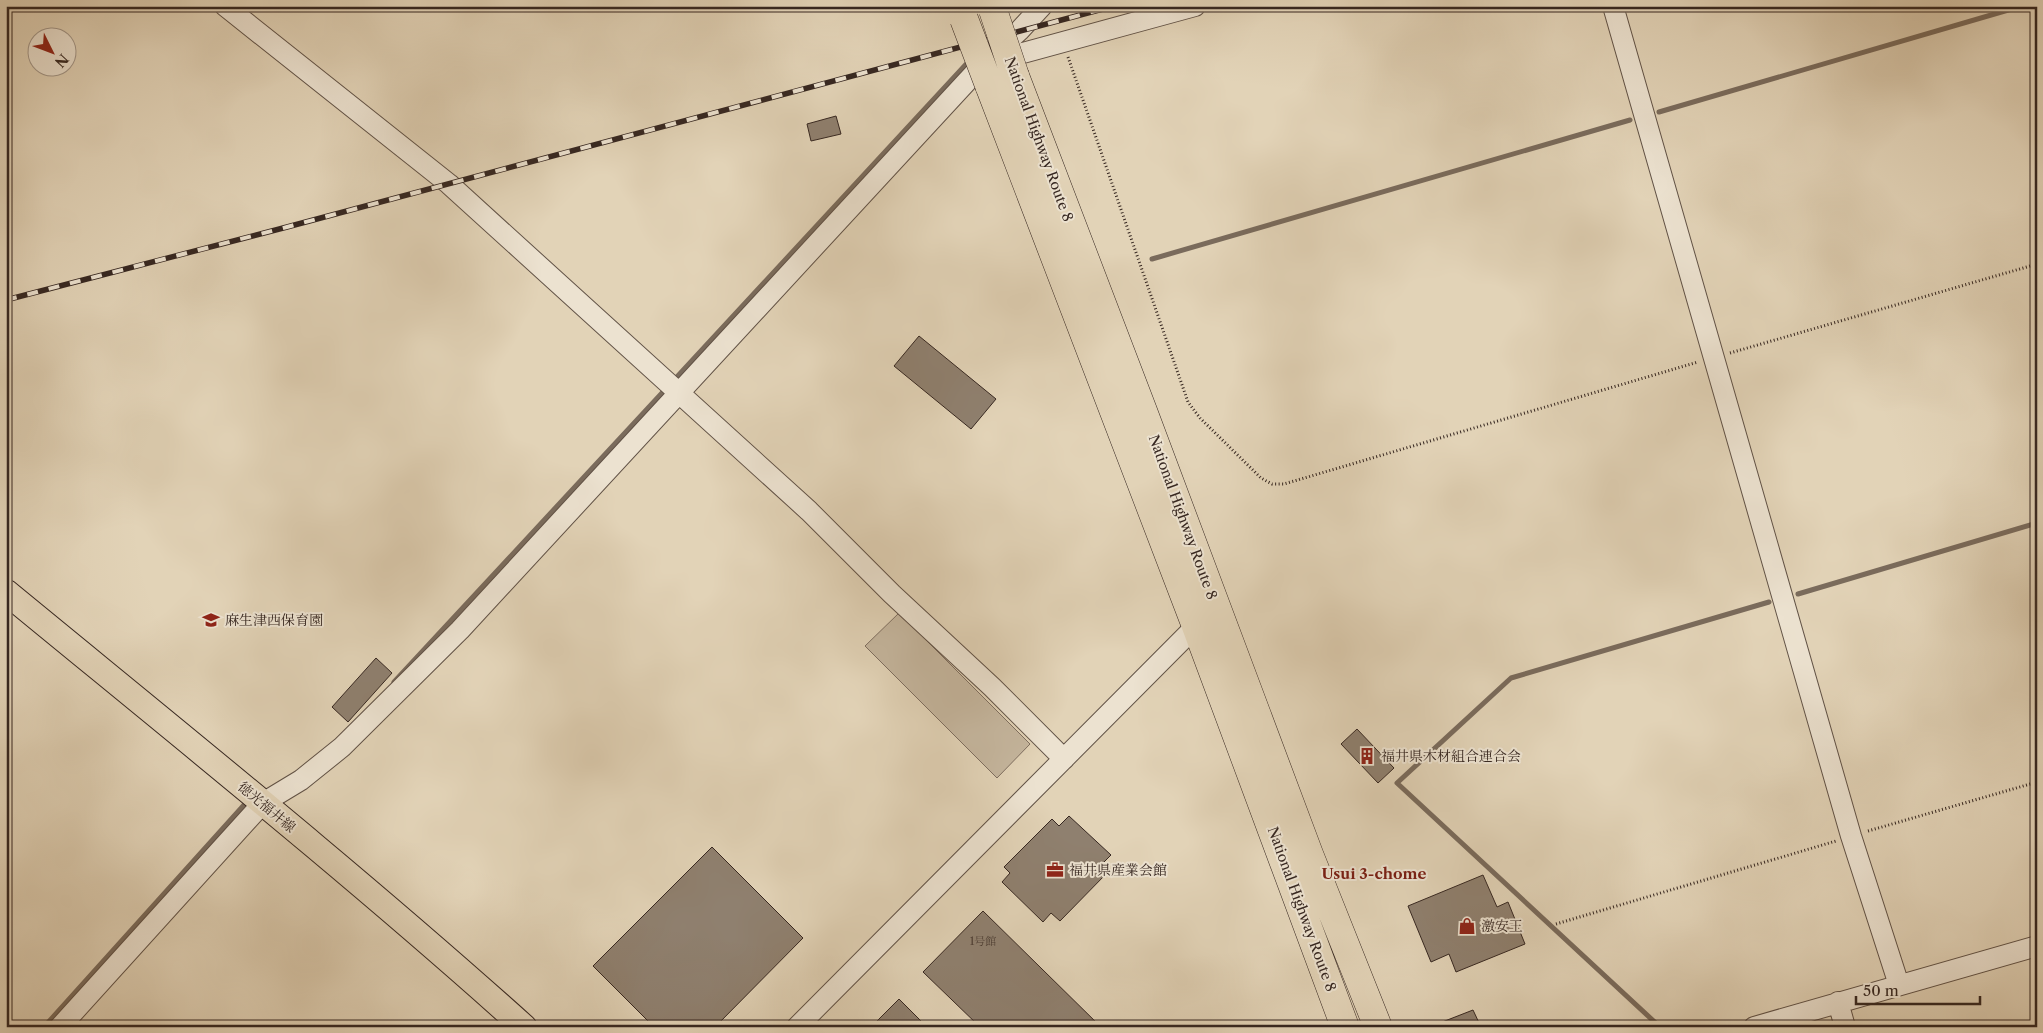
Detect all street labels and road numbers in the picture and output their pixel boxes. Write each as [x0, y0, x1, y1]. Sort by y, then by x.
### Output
street label: National Highway Route 8 [1001, 54, 1077, 224]
street label: National Highway Route 8 [1145, 432, 1221, 602]
street label: 徳光福井線 [234, 778, 300, 836]
street label: National Highway Route 8 [1264, 824, 1340, 994]

